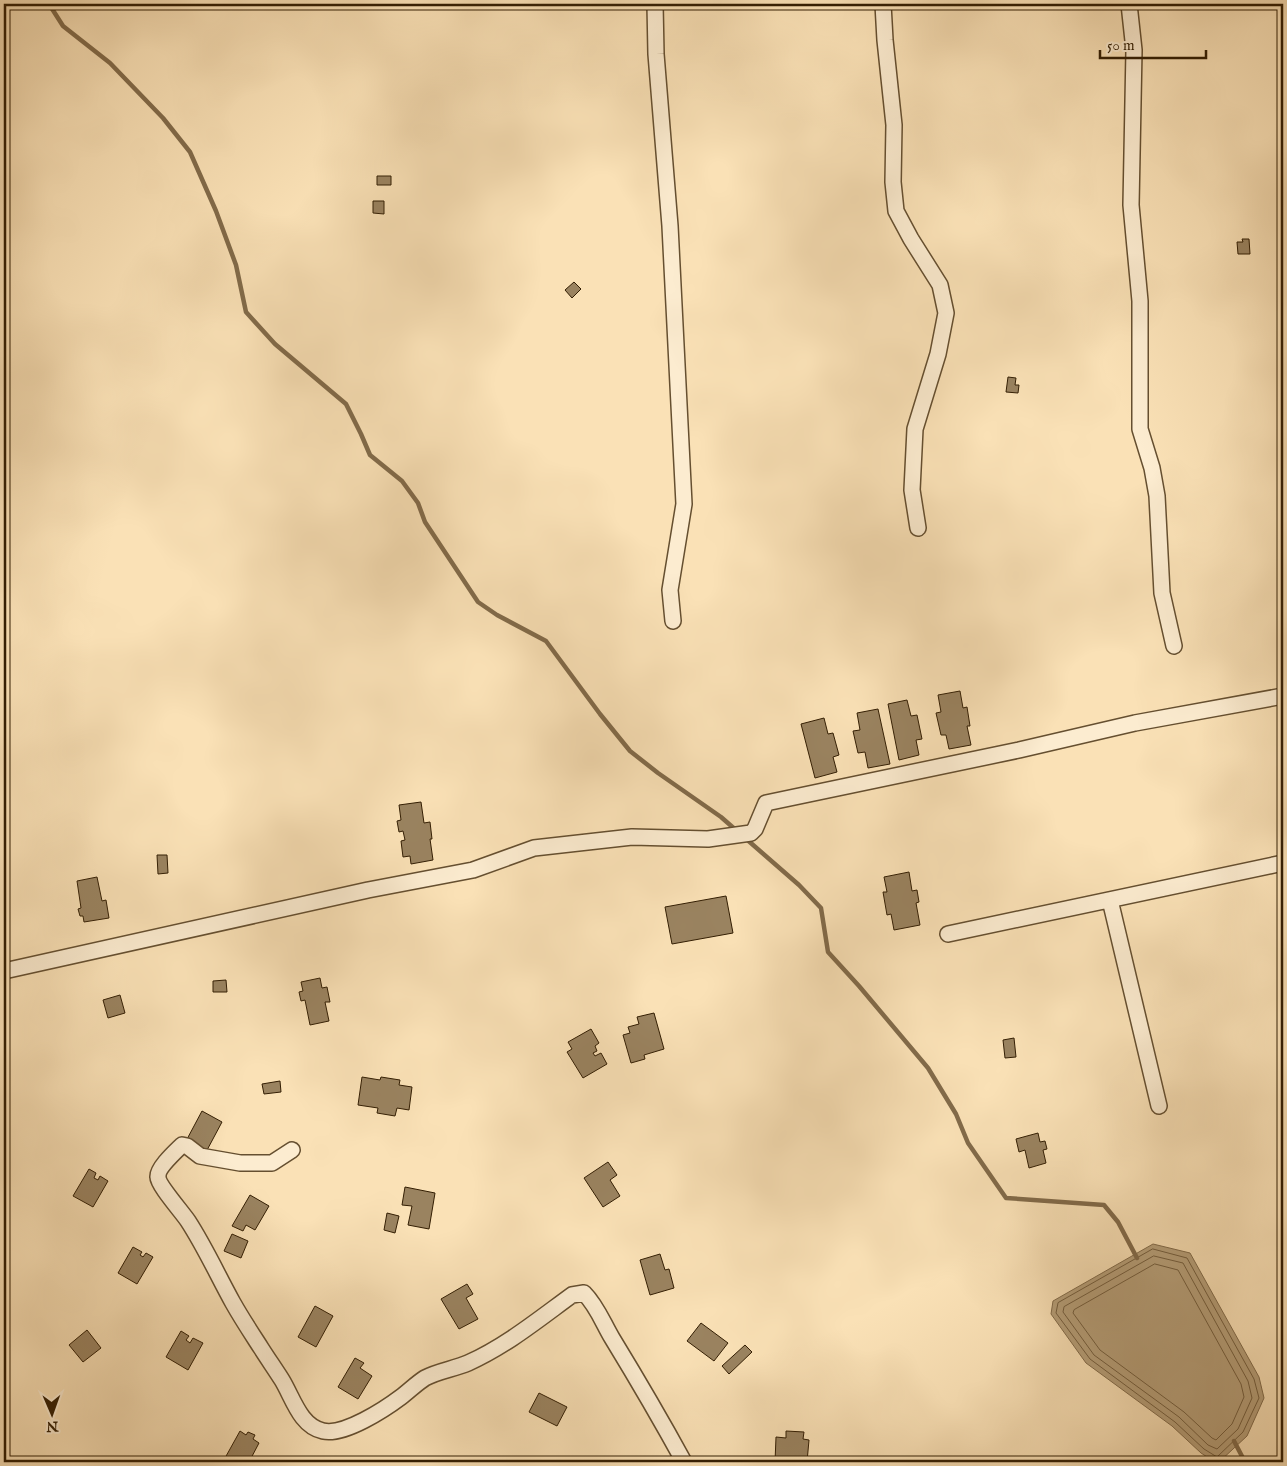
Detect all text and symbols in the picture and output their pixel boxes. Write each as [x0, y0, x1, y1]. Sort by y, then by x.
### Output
scale bar [1100, 28, 1206, 60]
text: 50 m [1107, 36, 1135, 55]
north arrow [28, 1388, 78, 1438]
text: N [46, 1417, 60, 1435]

